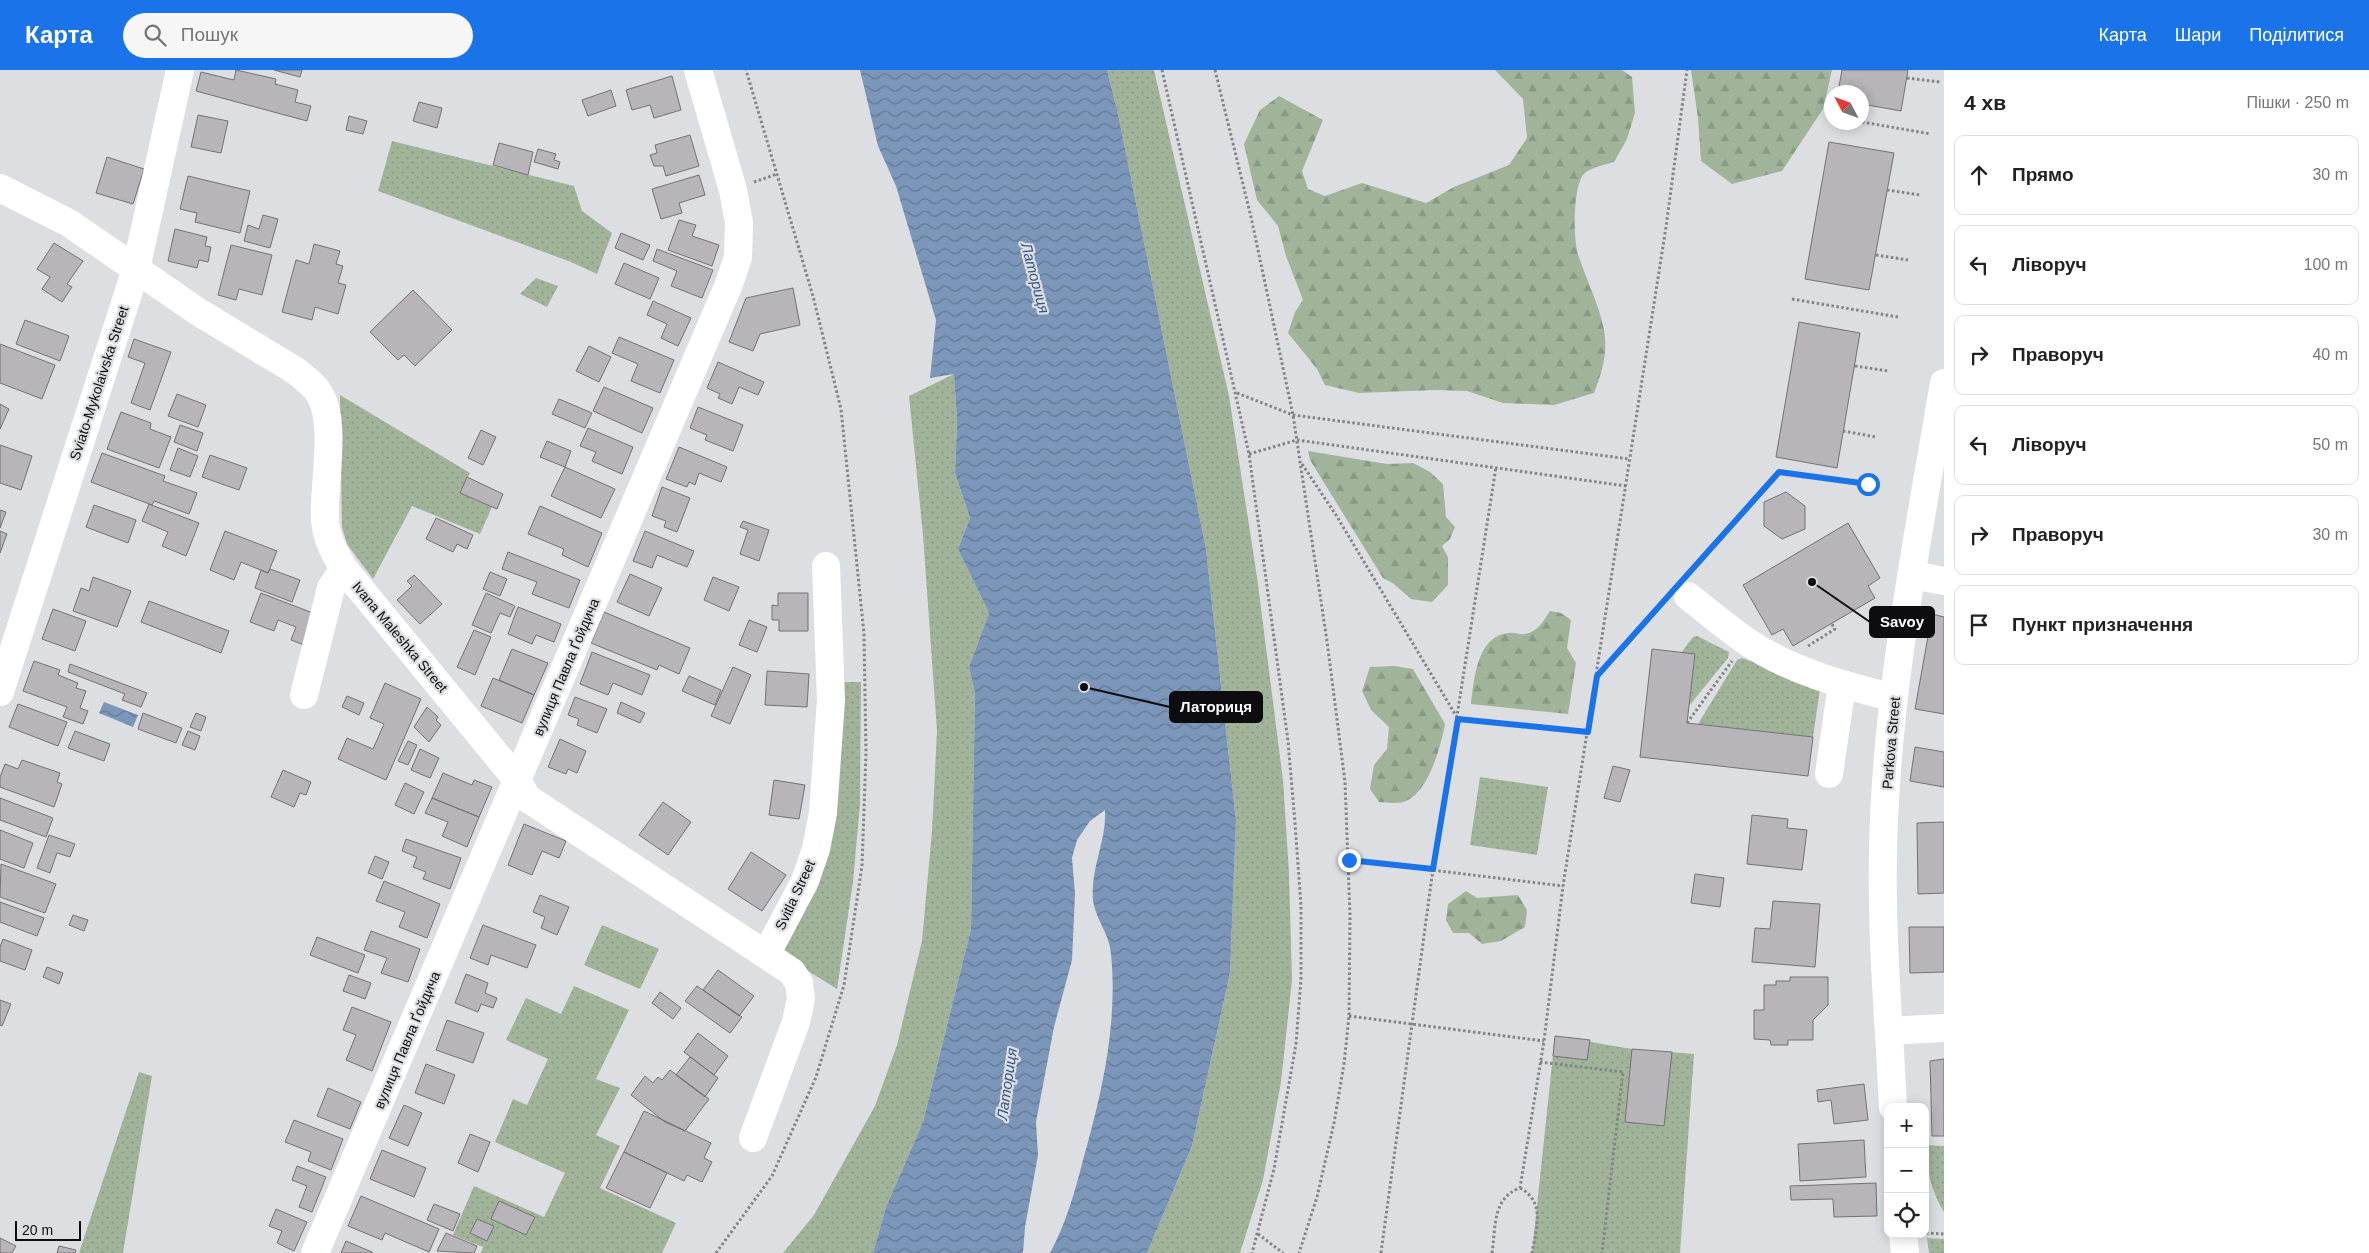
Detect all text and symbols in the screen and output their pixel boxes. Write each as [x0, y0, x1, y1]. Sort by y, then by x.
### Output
search box [123, 13, 473, 58]
text: Карта [25, 21, 93, 48]
icon: search [141, 21, 169, 49]
text: Пошук [181, 24, 238, 45]
text: Карта [2099, 25, 2147, 45]
text: Шари [2175, 25, 2221, 45]
text: Поділитися [2249, 25, 2344, 45]
north arrow [1824, 85, 1869, 130]
text: 4 хв [1964, 91, 2006, 114]
text: Пішки · 250 m [2246, 94, 2349, 111]
icon: ahead [1965, 161, 1993, 189]
text: Прямо [2012, 164, 2074, 185]
text: 30 m [2312, 166, 2348, 183]
water label: Латориця [1018, 240, 1053, 315]
icon: left [1965, 251, 1993, 279]
text: Ліворуч [2012, 254, 2087, 275]
text: 100 m [2304, 256, 2348, 273]
street label: Sviato-Mykolaivska Street [67, 304, 132, 462]
icon: right [1965, 341, 1993, 369]
text: Праворуч [2012, 344, 2104, 365]
text: 40 m [2312, 346, 2348, 363]
icon: left [1965, 431, 1993, 459]
text: Ліворуч [2012, 434, 2087, 455]
text: 50 m [2312, 436, 2348, 453]
route start [1857, 473, 1880, 496]
icon: right [1965, 521, 1993, 549]
text: Праворуч [2012, 524, 2104, 545]
text: 30 m [2312, 526, 2348, 543]
street label: Ivana Maleshka Street [349, 579, 451, 696]
street label: вулиця Павла Ґойдича [530, 596, 602, 738]
callout: Savoy [1870, 607, 1934, 637]
icon: arrive [1965, 611, 1993, 639]
text: Savoy [1880, 613, 1925, 630]
text: Пункт призначення [2012, 614, 2193, 635]
callout: Латориця [1170, 692, 1262, 722]
street label: Parkova Street [1879, 696, 1903, 790]
text: Латориця [1180, 698, 1252, 715]
route end [1338, 849, 1361, 872]
street label: Svitla Street [772, 857, 818, 933]
street label: вулиця Павла Ґойдича [371, 969, 443, 1111]
water label: Латориця [993, 1047, 1020, 1122]
map controls [1884, 1103, 1929, 1238]
button: + [1884, 1103, 1929, 1148]
button: − [1884, 1148, 1929, 1193]
button: locate [1884, 1193, 1929, 1238]
scale bar [15, 1218, 81, 1241]
text: 20 m [22, 1222, 53, 1238]

